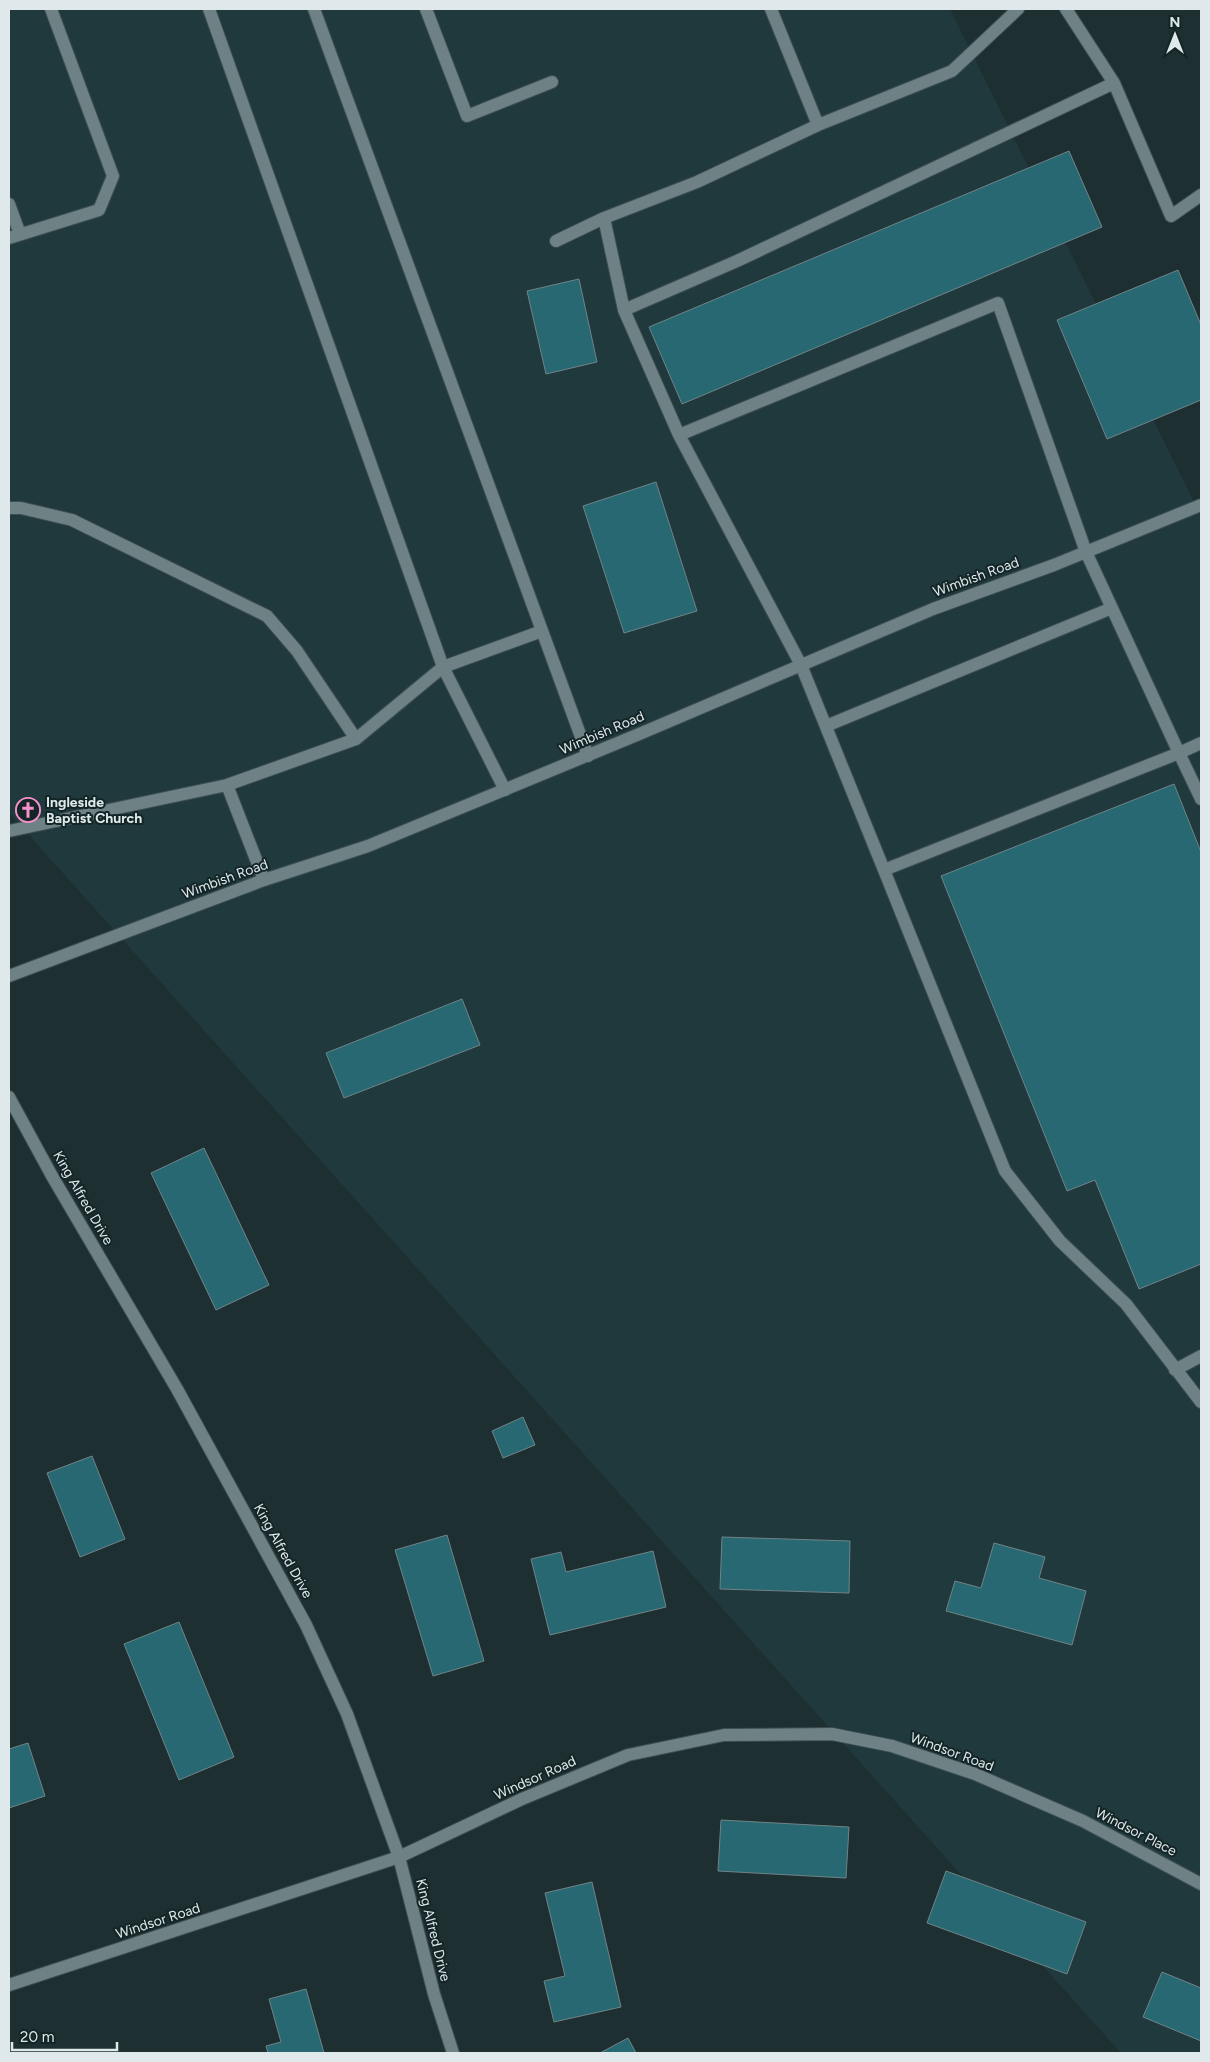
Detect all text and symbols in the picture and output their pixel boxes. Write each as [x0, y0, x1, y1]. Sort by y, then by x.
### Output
north arrow [1150, 10, 1200, 60]
text: N [1170, 14, 1180, 31]
street label: Wimbish Road [931, 554, 1021, 600]
street label: Wimbish Road [557, 708, 647, 758]
place label: Ingleside Baptist Church [46, 794, 142, 827]
church icon: Ingleside Baptist Church [15, 797, 41, 823]
street label: Wimbish Road [180, 856, 270, 902]
street label: King Alfred Drive [49, 1148, 117, 1248]
street label: King Alfred Drive [250, 1501, 316, 1602]
street label: Windsor Road [908, 1729, 996, 1775]
street label: Windsor Road [491, 1752, 579, 1804]
street label: Windsor Place [1092, 1804, 1180, 1860]
street label: King Alfred Drive [412, 1877, 454, 1984]
street label: Windsor Road [114, 1899, 202, 1943]
scale bar [12, 2020, 118, 2052]
text: 20 m [20, 2028, 54, 2046]

